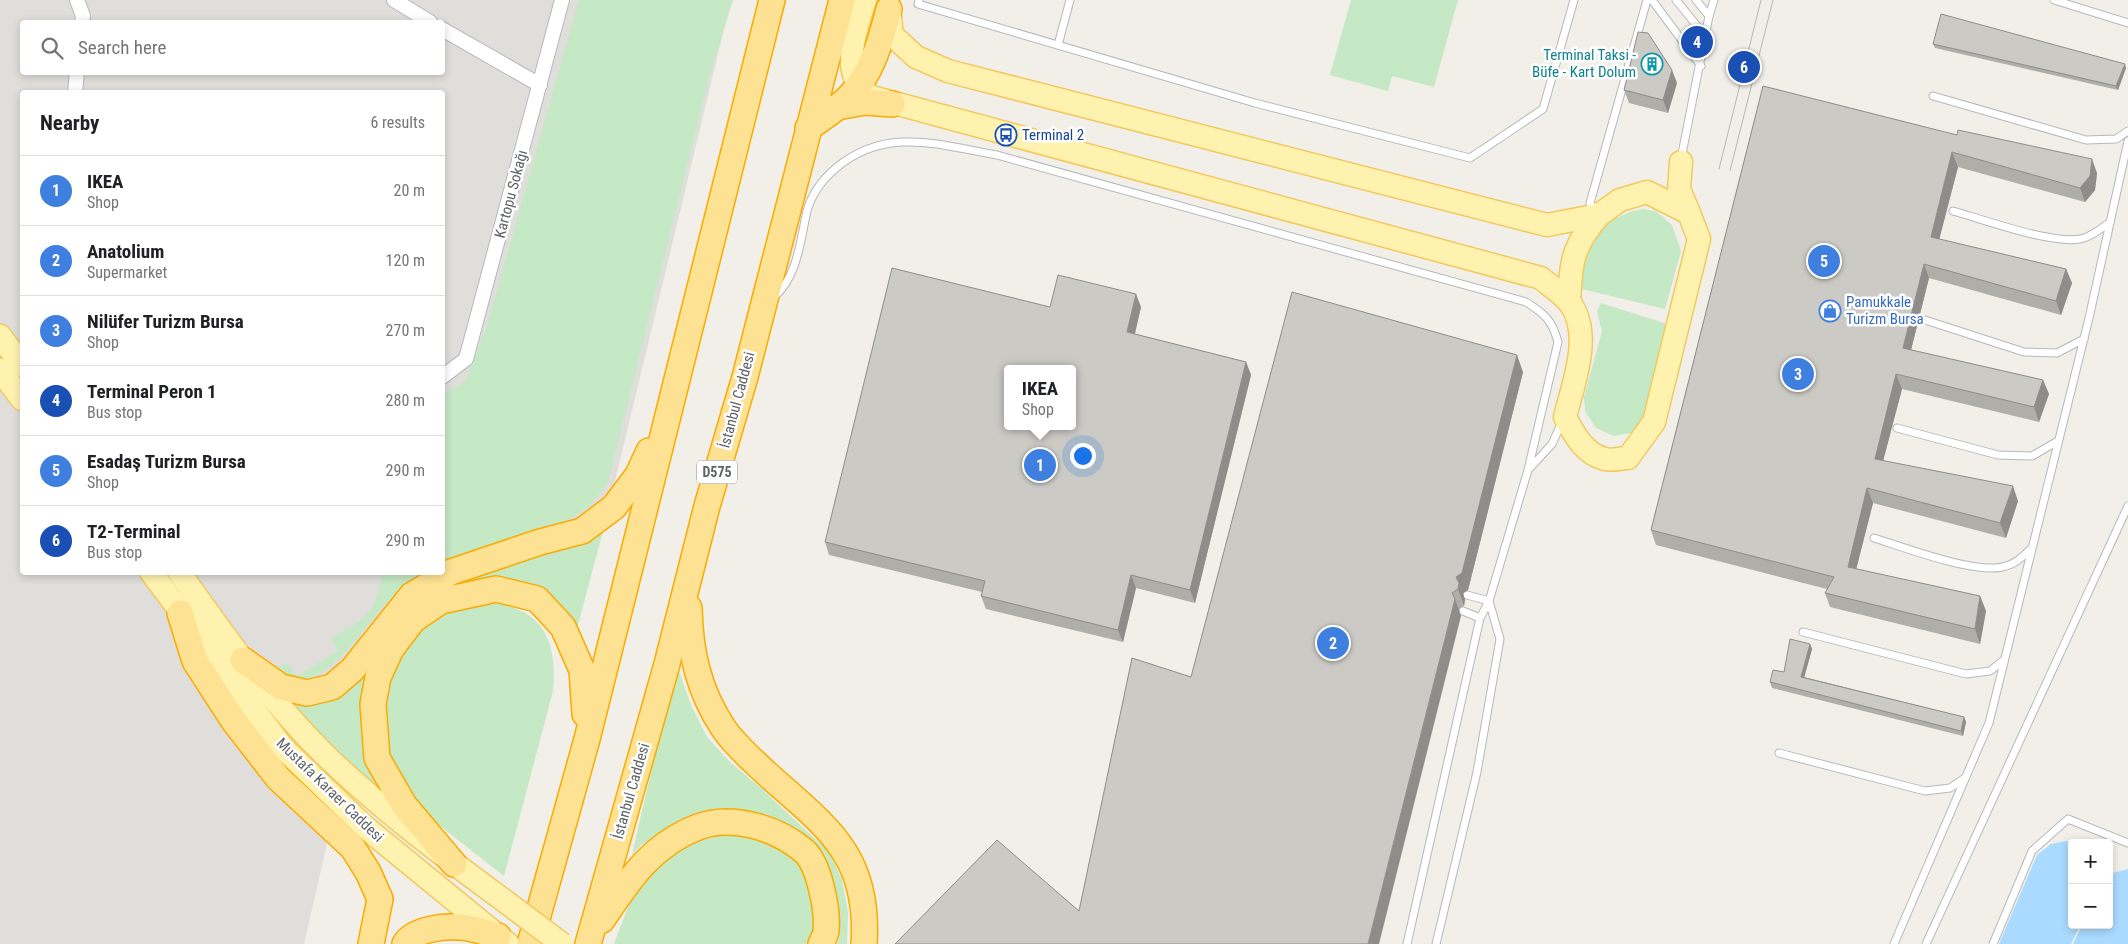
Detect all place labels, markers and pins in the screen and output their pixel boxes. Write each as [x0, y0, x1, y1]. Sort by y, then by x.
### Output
pin: 4 [1681, 23, 1713, 61]
place label: Terminal Taksi - Büfe - Kart Dolum [1532, 46, 1636, 81]
pin: 6 [1728, 48, 1760, 86]
building icon: Terminal Taksi - Büfe - Kart Dolum [1640, 52, 1664, 76]
bus stop icon: Terminal 2 [994, 123, 1018, 147]
place label: Terminal 2 [1022, 126, 1084, 144]
pin: 5 [1808, 242, 1840, 280]
place label: Pamukkale Turizm Bursa [1846, 293, 1924, 328]
shop icon: Pamukkale Turizm Bursa [1818, 299, 1842, 323]
pin: 3 [1782, 355, 1814, 393]
pin: 1 [1024, 446, 1056, 484]
pin: 2 [1317, 624, 1349, 662]

